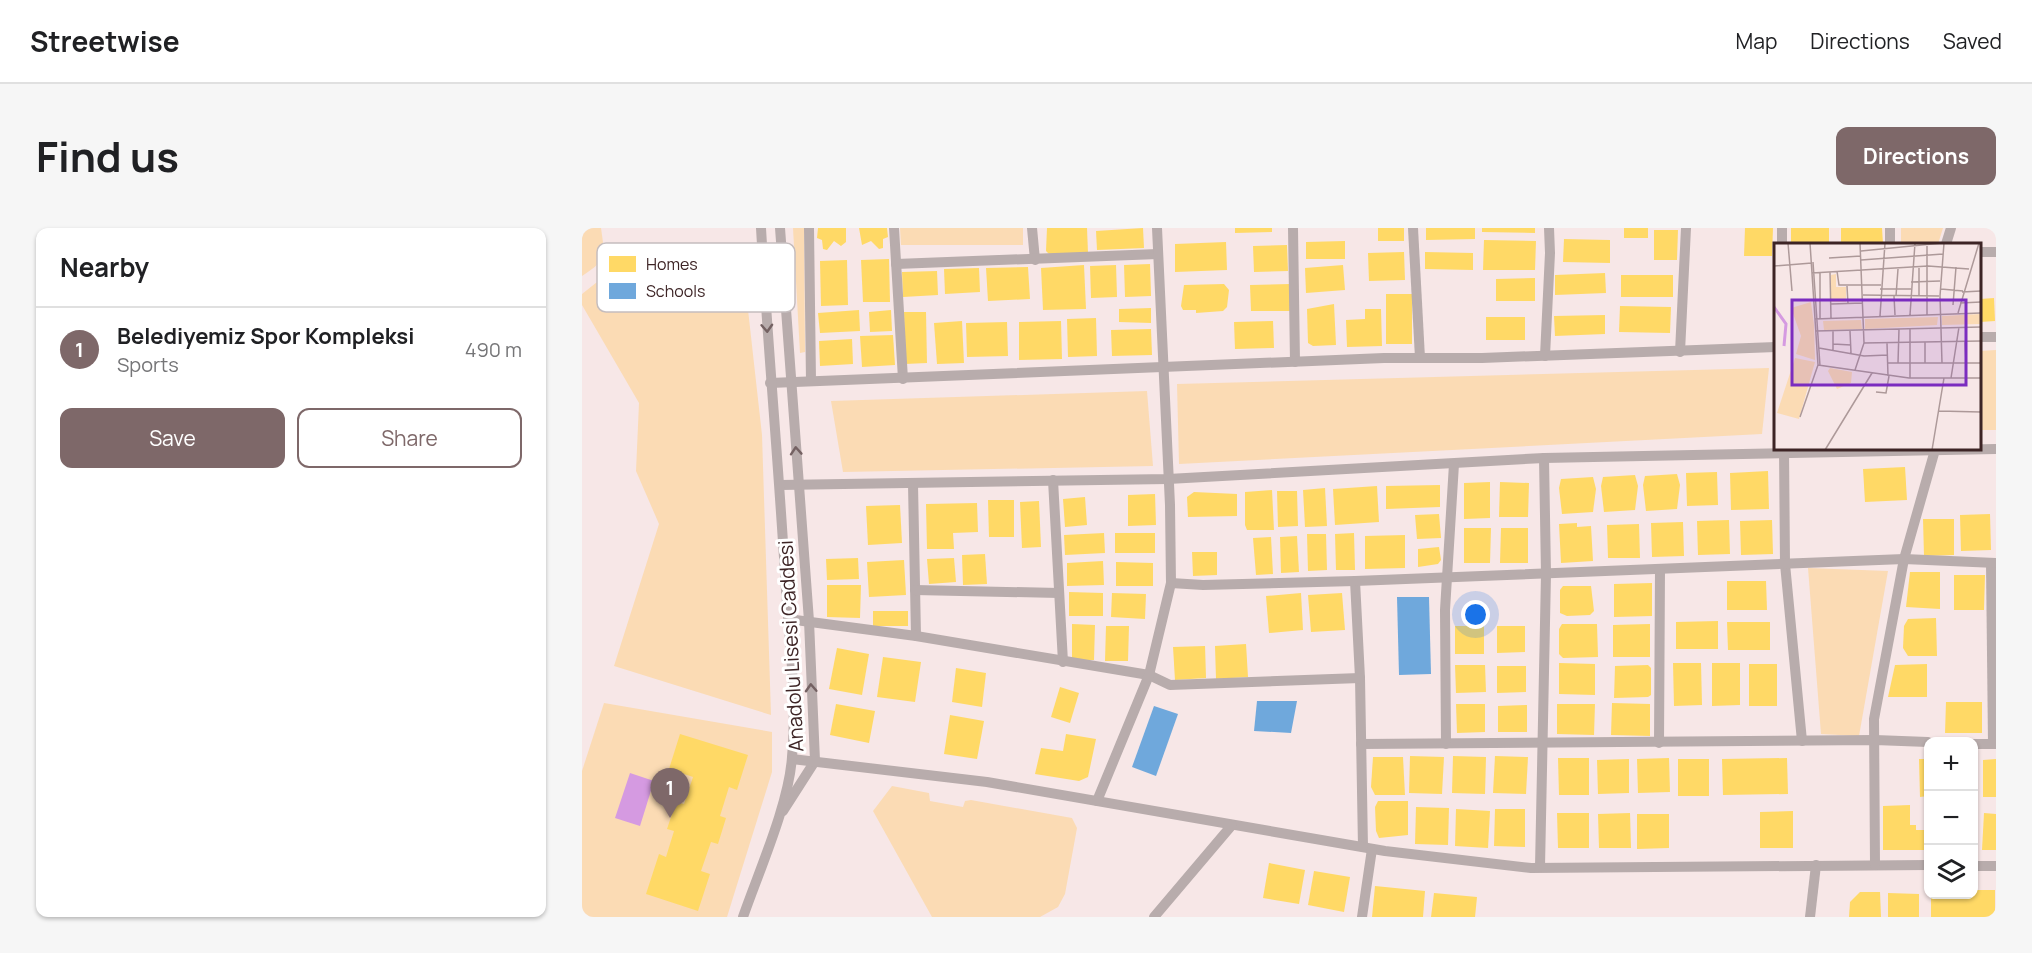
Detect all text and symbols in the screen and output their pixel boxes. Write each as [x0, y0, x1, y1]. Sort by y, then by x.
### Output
text: Streetwise [30, 22, 180, 60]
text: Map [1736, 27, 1777, 55]
text: Directions [1810, 27, 1910, 55]
text: Saved [1943, 27, 2002, 55]
text: Find us [36, 127, 179, 185]
button: Directions [1836, 127, 1996, 185]
legend [597, 243, 795, 312]
inset map [1774, 243, 1981, 450]
text: Nearby [60, 249, 149, 285]
text: Homes [646, 253, 698, 275]
text: Schools [646, 280, 705, 302]
text: Belediyemiz Spor Kompleksi [117, 321, 414, 351]
one-way arrow [760, 324, 773, 333]
text: 1 [75, 336, 84, 363]
text: 490 m [465, 336, 522, 363]
text: Sports [117, 351, 179, 378]
button: Save [60, 408, 285, 468]
button: Share [297, 408, 522, 468]
one-way arrow [790, 447, 803, 456]
street label: Anadolu Lisesi Caddesi [771, 539, 810, 753]
your location [1461, 600, 1490, 629]
one-way arrow [805, 683, 818, 692]
map controls [1924, 737, 1978, 899]
button: + [1924, 737, 1978, 791]
pin: 1 [650, 768, 689, 818]
button: − [1924, 791, 1978, 845]
button: layers [1924, 845, 1978, 899]

